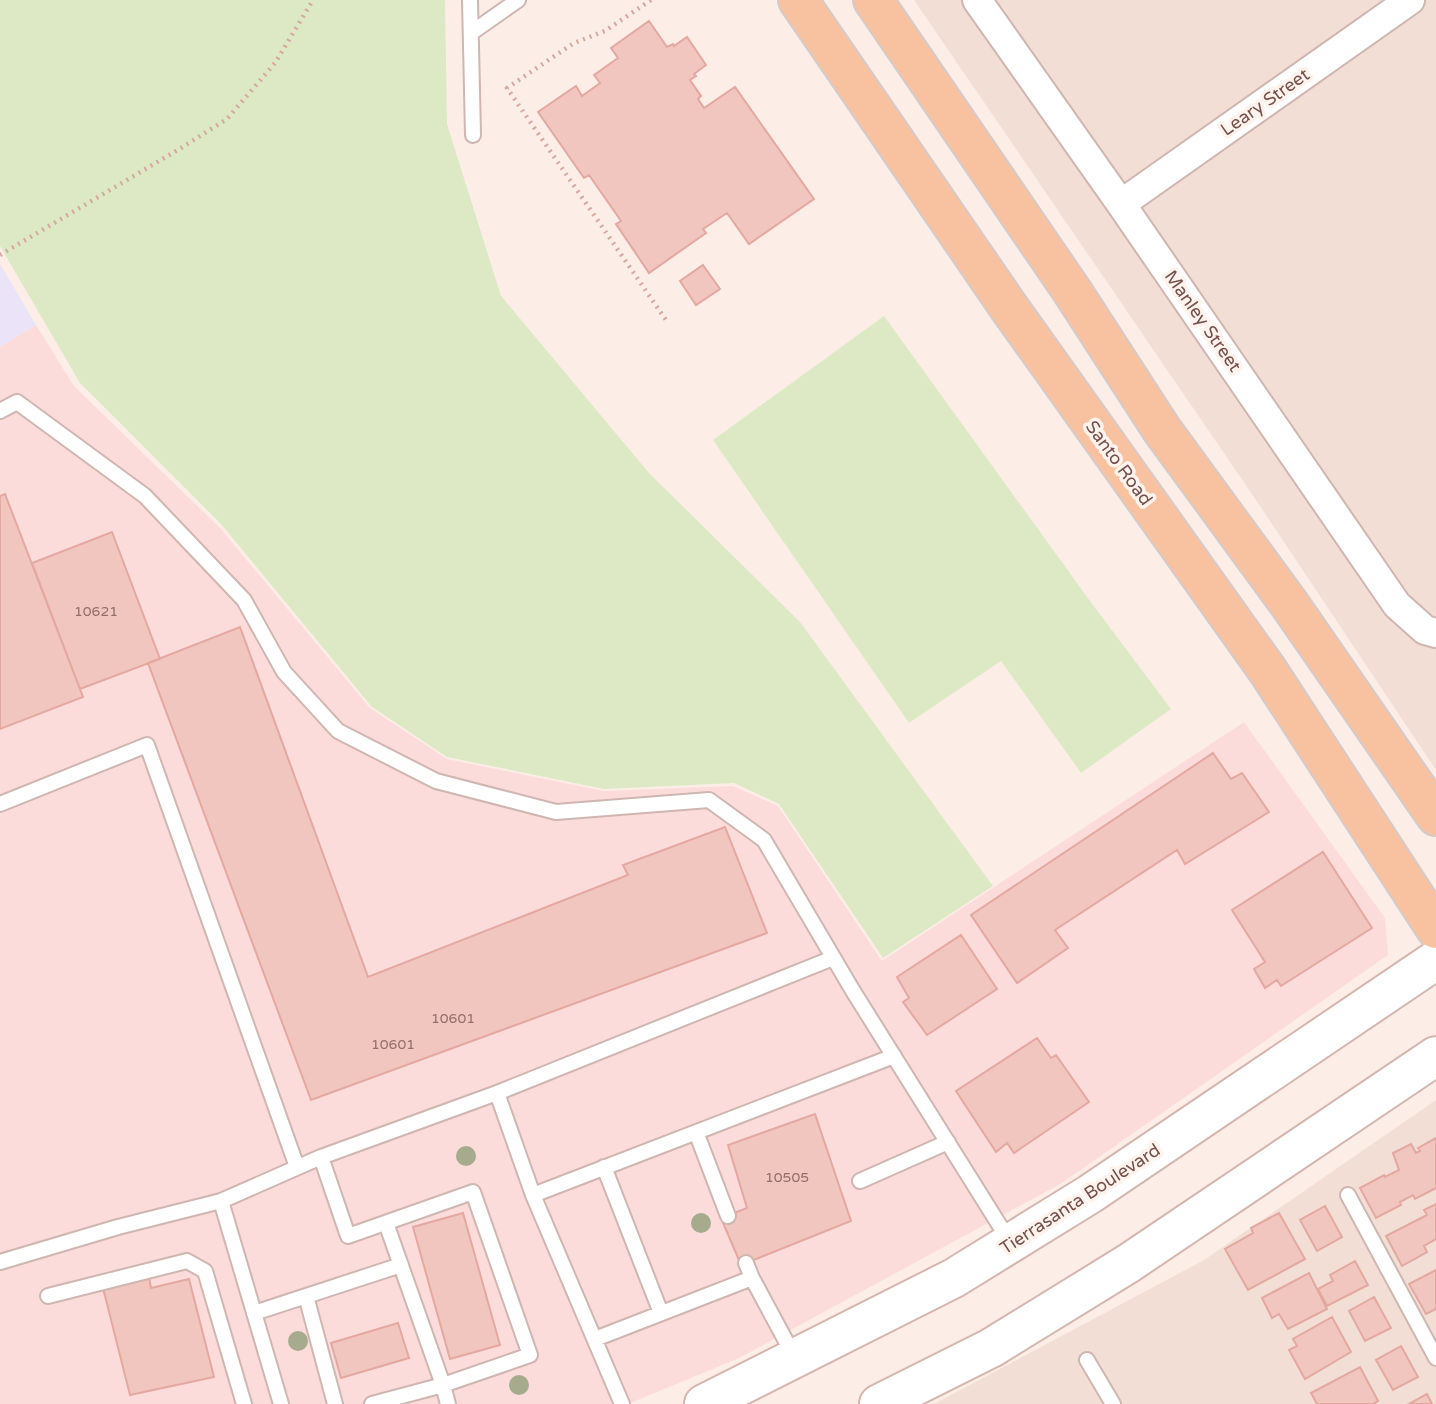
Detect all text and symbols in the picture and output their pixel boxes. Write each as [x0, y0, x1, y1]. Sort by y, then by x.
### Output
street label: Leary Street [1216, 63, 1314, 141]
street label: Manley Street [1160, 266, 1246, 376]
street label: Santo Road [1081, 416, 1157, 510]
house number: 10621 [74, 603, 118, 620]
house number: 10601 [431, 1010, 475, 1027]
house number: 10601 [371, 1036, 415, 1053]
street label: Tierrasanta Boulevard [996, 1139, 1164, 1259]
house number: 10505 [765, 1169, 809, 1186]

